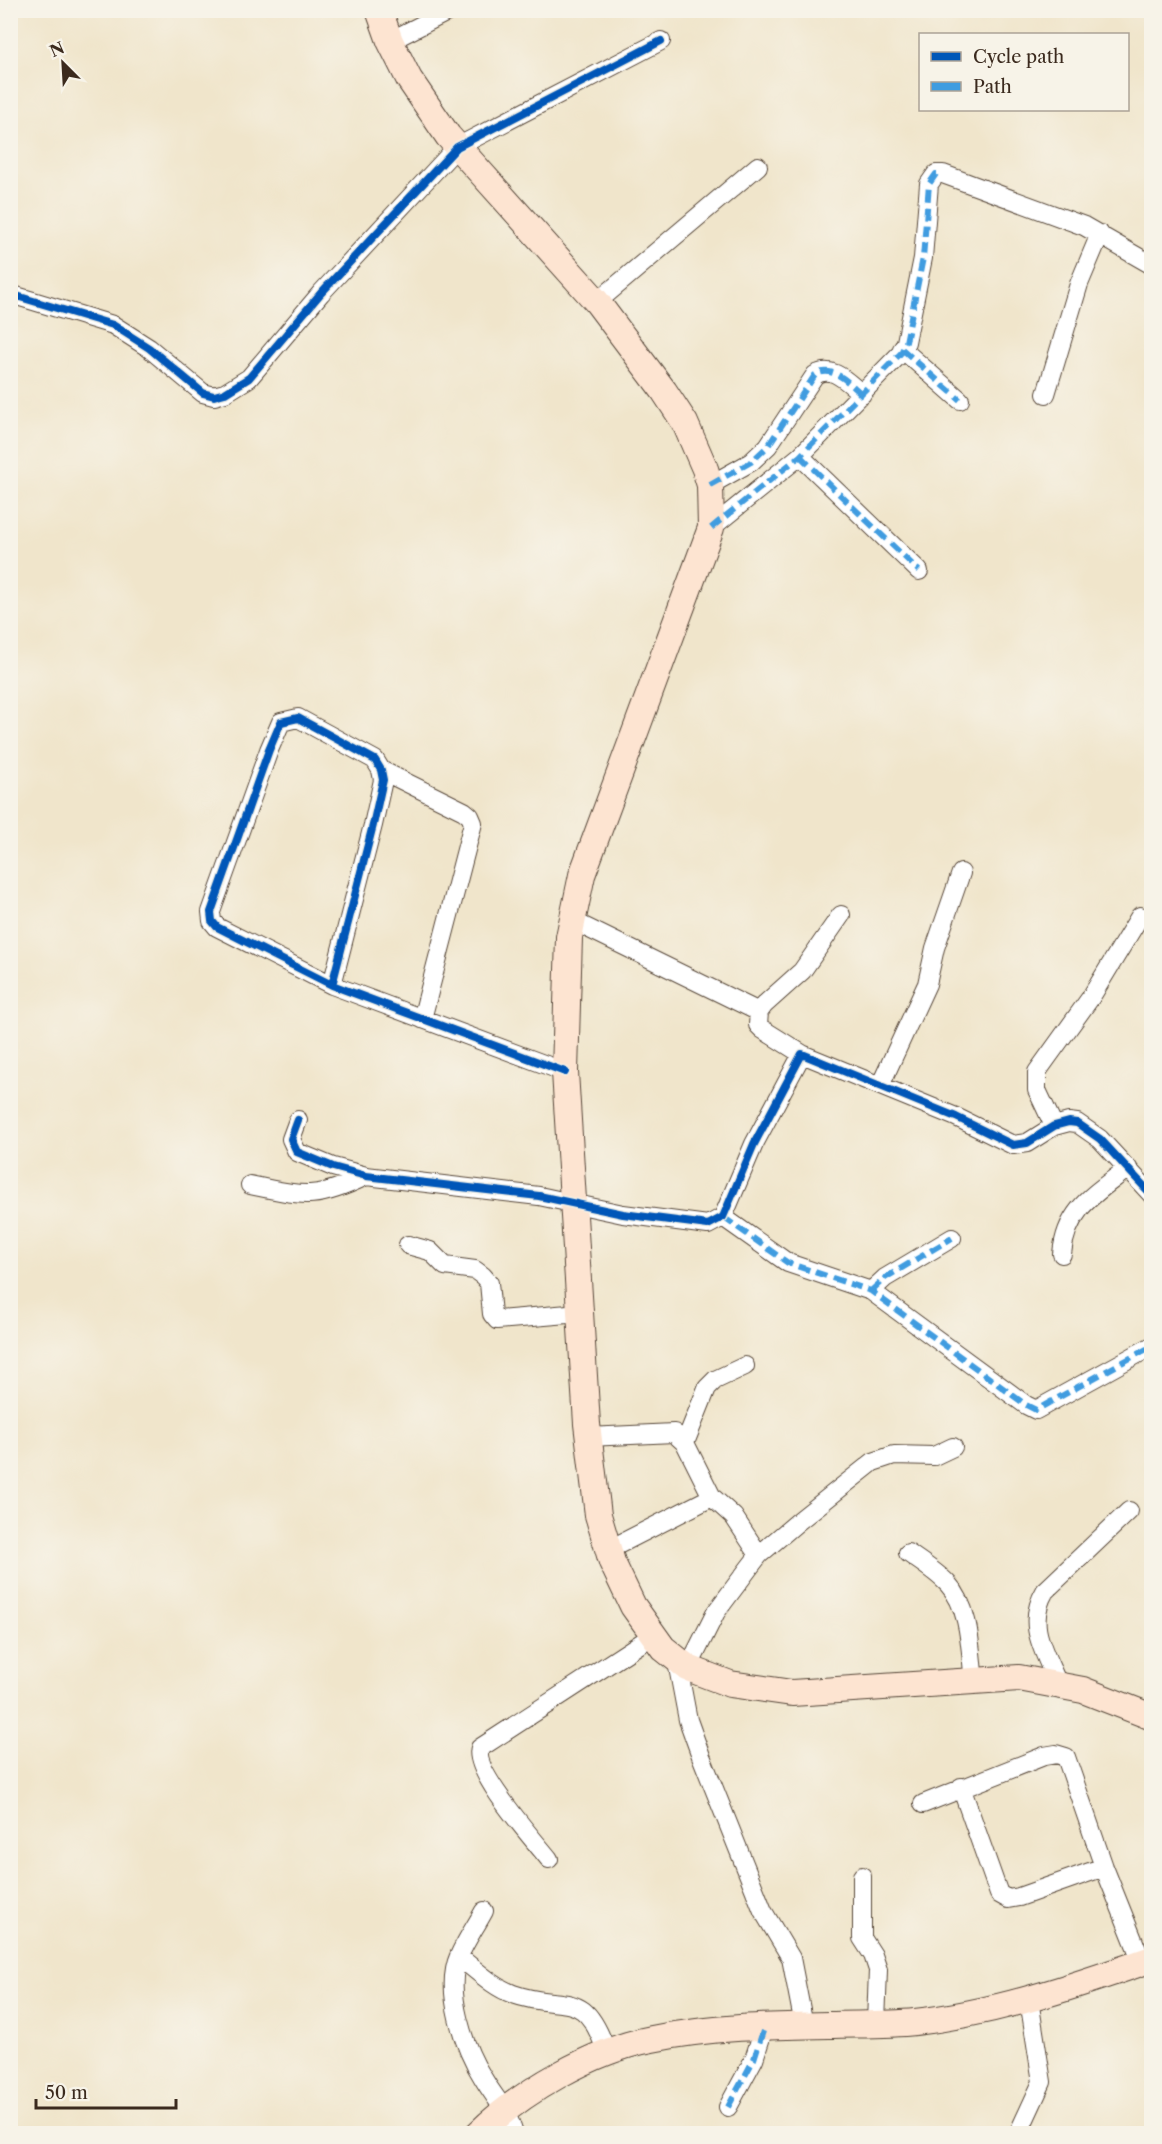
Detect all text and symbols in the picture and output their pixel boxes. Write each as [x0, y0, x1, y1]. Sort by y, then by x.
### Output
north arrow [33, 33, 93, 93]
legend [919, 33, 1129, 111]
text: N [46, 37, 67, 61]
text: Cycle path [973, 46, 1064, 68]
text: Path [973, 76, 1012, 98]
scale bar [36, 2072, 176, 2110]
text: 50 m [45, 2082, 88, 2104]

